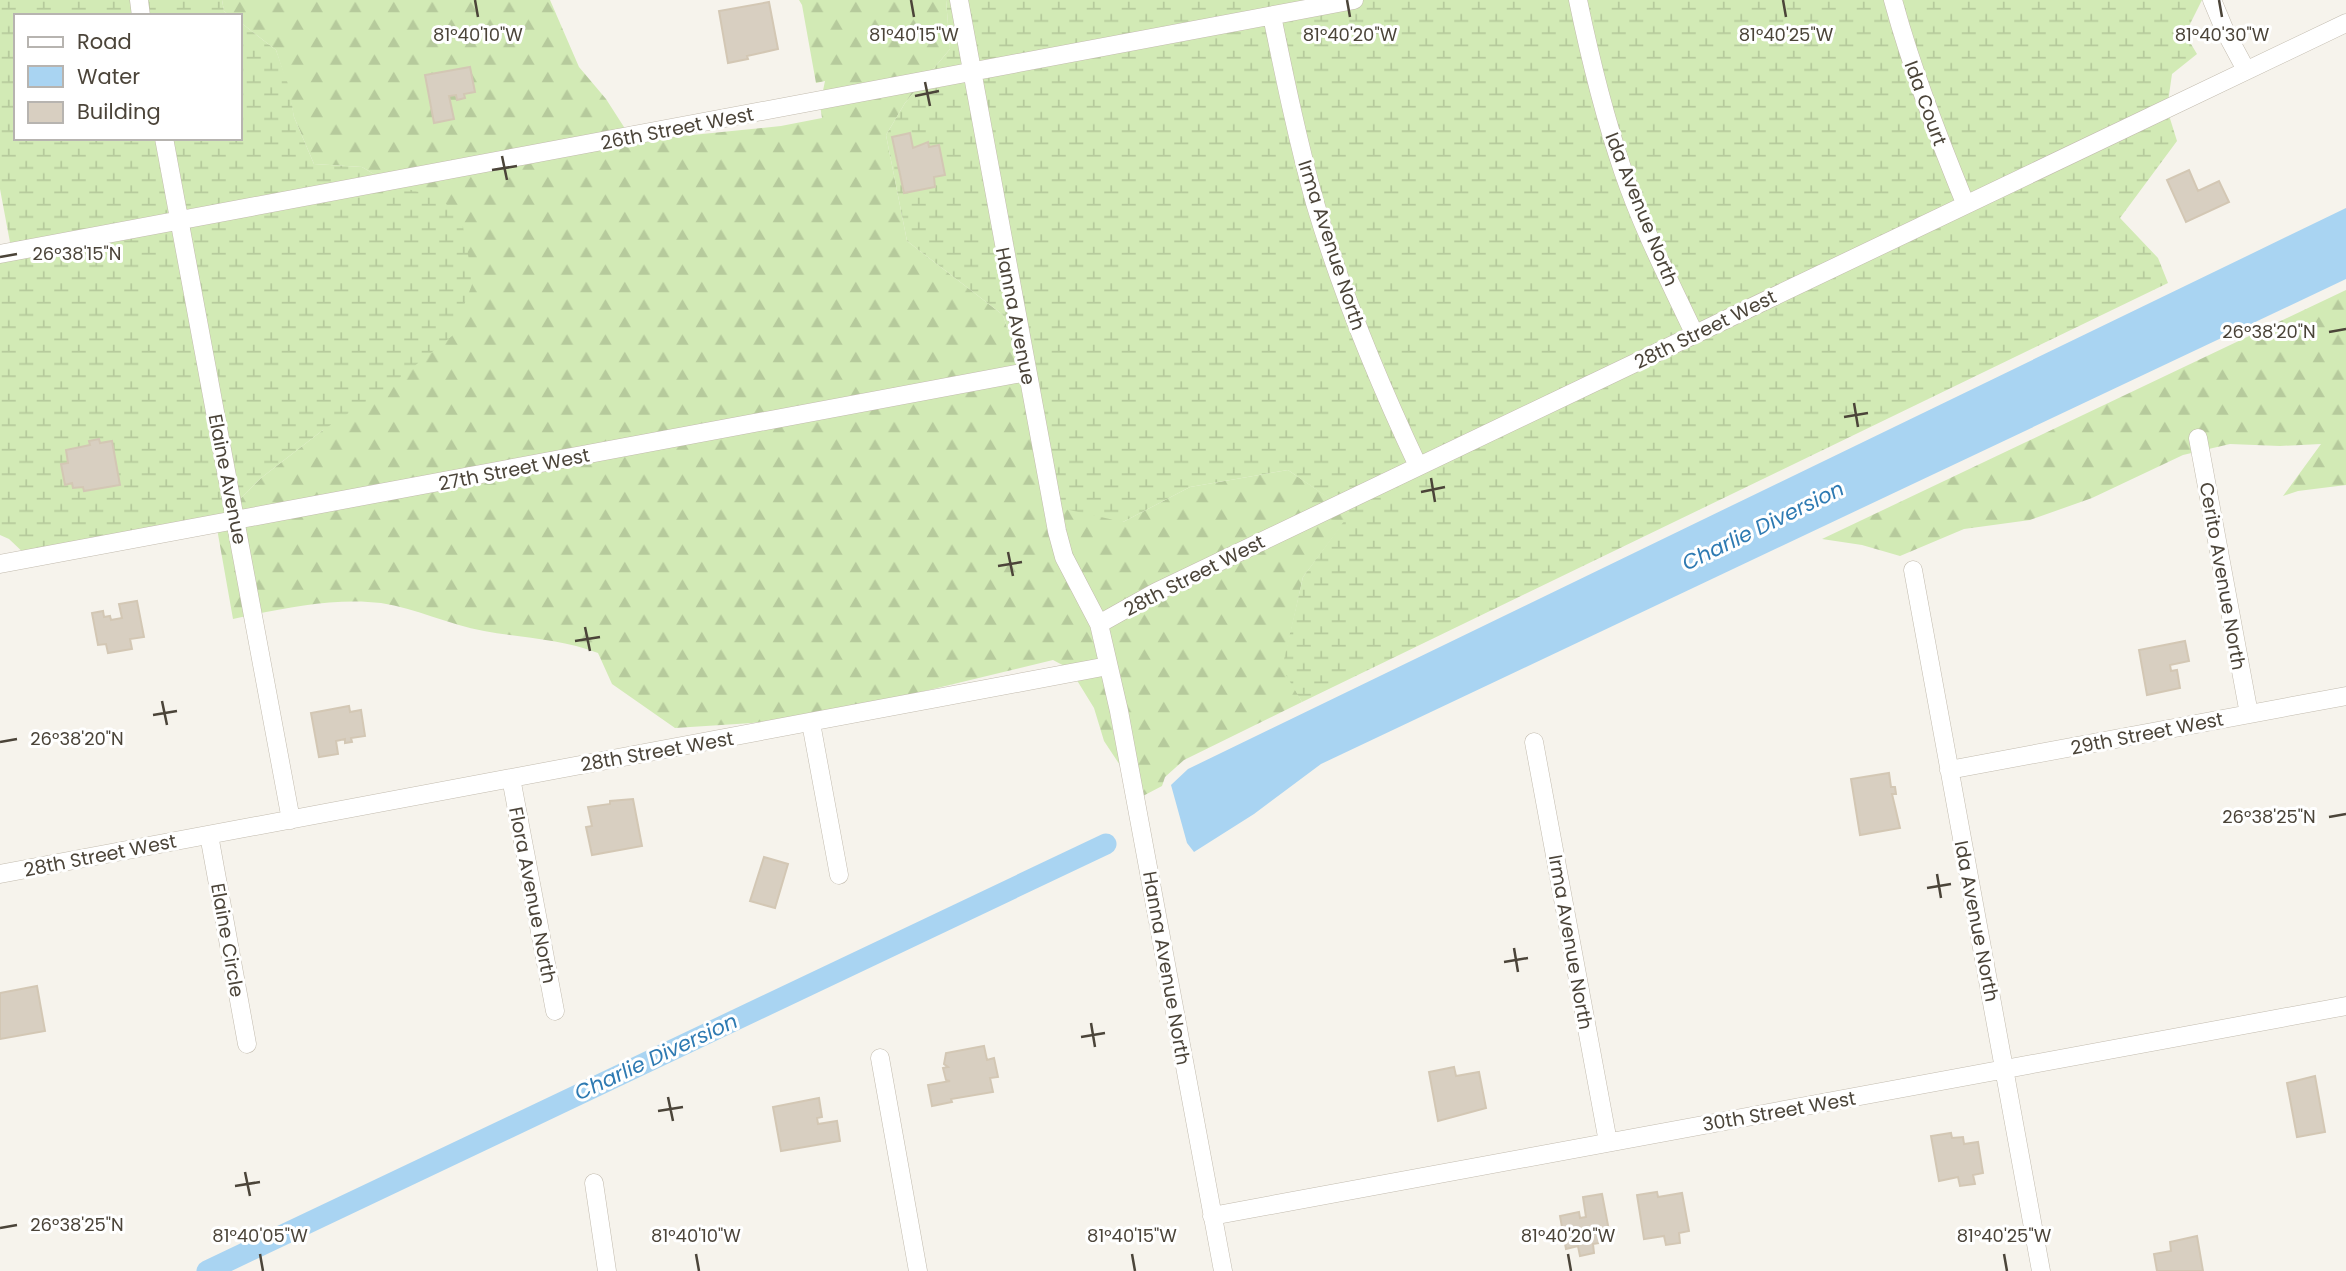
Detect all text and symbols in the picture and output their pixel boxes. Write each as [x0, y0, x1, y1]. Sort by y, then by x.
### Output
legend [14, 14, 242, 140]
text: 81°40'10"W [433, 22, 523, 47]
text: 81°40'15"W [869, 22, 959, 47]
text: 81°40'20"W [1303, 22, 1398, 47]
text: 81°40'25"W [1739, 22, 1834, 47]
text: 81°40'30"W [2175, 22, 2270, 47]
text: Road [77, 27, 132, 56]
street label: Ida Court [1898, 57, 1953, 149]
text: Water [77, 62, 140, 91]
text: Building [77, 97, 161, 126]
street label: 26th Street West [598, 100, 756, 157]
street label: Ida Avenue North [1598, 128, 1685, 290]
street label: Irma Avenue North [1291, 157, 1372, 334]
text: 26°38'15"N [33, 241, 121, 266]
street label: Hanna Avenue [989, 245, 1042, 387]
street label: 28th Street West [1630, 283, 1781, 376]
text: 26°38'20"N [2222, 319, 2316, 344]
street label: Elaine Avenue [202, 412, 253, 547]
street label: 27th Street West [436, 442, 592, 497]
water label: Charlie Diversion [1677, 474, 1849, 577]
street label: Cerito Avenue North [2193, 480, 2252, 672]
street label: 28th Street West [1119, 528, 1269, 623]
street label: 29th Street West [2068, 705, 2226, 762]
street label: 28th Street West [578, 725, 736, 778]
text: 26°38'20"N [30, 726, 124, 751]
street label: Flora Avenue North [502, 804, 563, 986]
text: 26°38'25"N [2222, 804, 2316, 829]
street label: 28th Street West [21, 827, 179, 884]
street label: Ida Avenue North [1948, 838, 2005, 1004]
street label: Irma Avenue North [1542, 852, 1599, 1032]
street label: Hanna Avenue North [1136, 869, 1197, 1067]
street label: Elaine Circle [204, 881, 251, 999]
water label: Charlie Diversion [569, 1006, 742, 1107]
street label: 30th Street West [1700, 1085, 1858, 1138]
text: 26°38'25"N [30, 1212, 124, 1237]
text: 81°40'05"W [212, 1223, 308, 1248]
text: 81°40'10"W [651, 1223, 741, 1248]
text: 81°40'15"W [1087, 1223, 1177, 1248]
text: 81°40'20"W [1521, 1223, 1616, 1248]
text: 81°40'25"W [1957, 1223, 2052, 1248]

